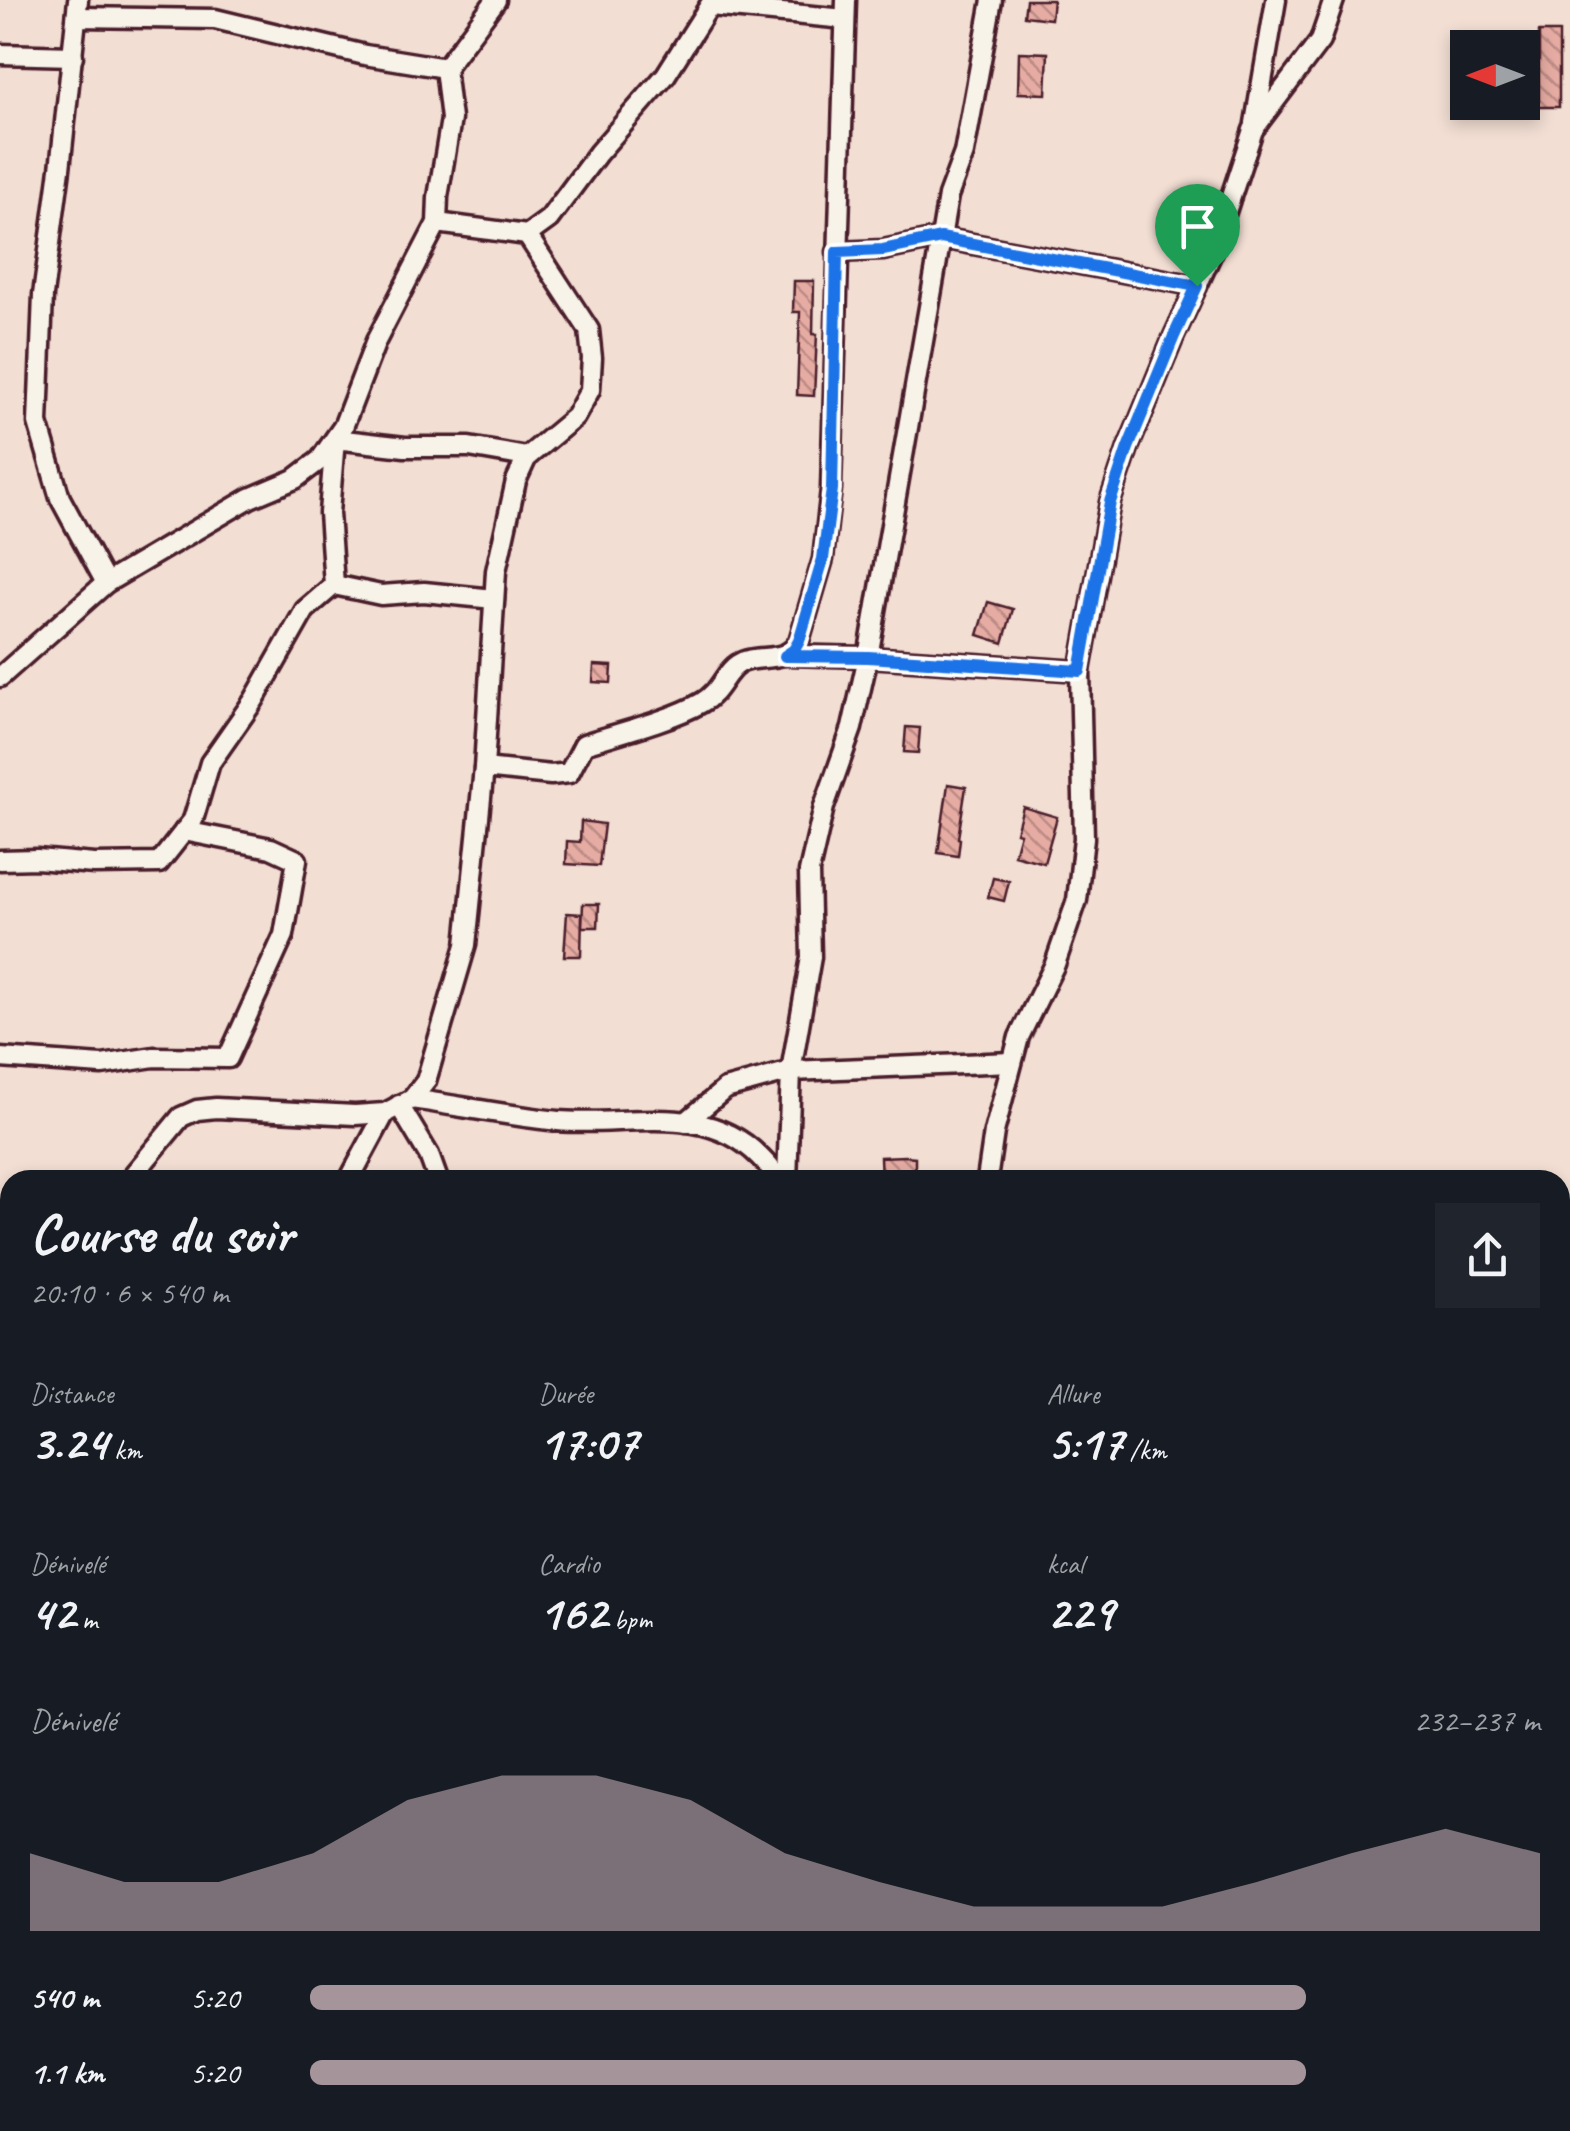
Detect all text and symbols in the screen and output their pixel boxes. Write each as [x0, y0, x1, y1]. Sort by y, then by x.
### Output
north arrow [1450, 30, 1540, 120]
map controls [1450, 30, 1540, 120]
pin [1155, 184, 1240, 287]
icon: arrive [1170, 199, 1225, 254]
text: Course du soir [30, 1199, 293, 1269]
button: share [1435, 1203, 1540, 1308]
text: 20:10 · 6 × 540 m [30, 1272, 228, 1313]
text: Distance [30, 1376, 114, 1411]
text: Durée [538, 1376, 593, 1411]
text: Allure [1047, 1376, 1100, 1411]
text: 3.24 [30, 1411, 107, 1474]
text: 17:07 [538, 1411, 638, 1474]
text: 5:17 [1047, 1411, 1123, 1474]
text: km [107, 1432, 142, 1467]
text: /km [1123, 1432, 1166, 1467]
text: Dénivelé [30, 1546, 105, 1581]
text: Cardio [538, 1546, 600, 1581]
text: kcal [1047, 1546, 1084, 1581]
text: 42 [30, 1581, 75, 1644]
text: 162 [538, 1581, 607, 1644]
text: 229 [1047, 1581, 1114, 1644]
text: m [75, 1602, 97, 1637]
text: bpm [607, 1602, 652, 1637]
text: Dénivelé [30, 1700, 116, 1741]
text: 232–237 m [1414, 1700, 1540, 1741]
text: 540 m [30, 1977, 99, 2018]
text: 5:20 [190, 1977, 240, 2018]
text: 1.1 km [30, 2052, 104, 2093]
text: 5:20 [190, 2052, 240, 2093]

